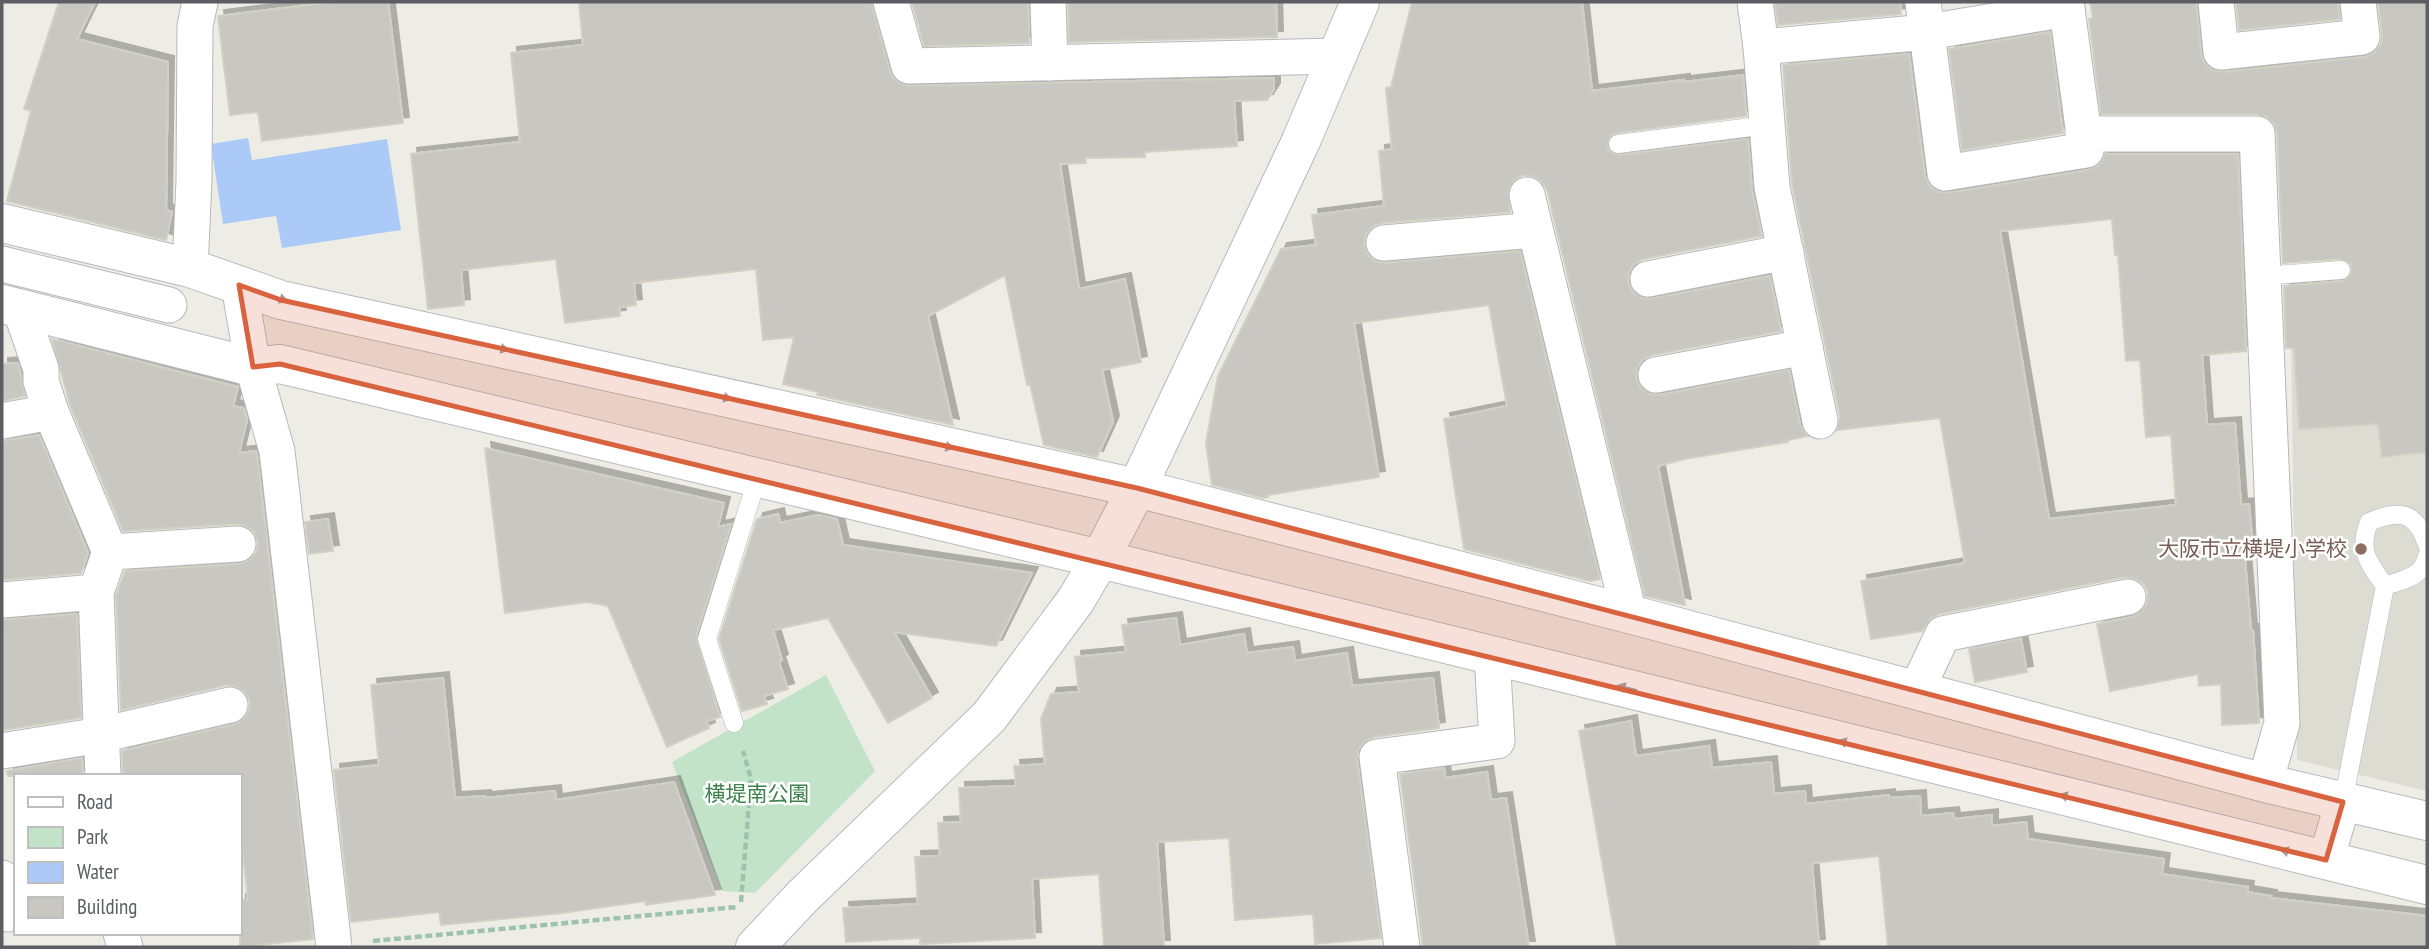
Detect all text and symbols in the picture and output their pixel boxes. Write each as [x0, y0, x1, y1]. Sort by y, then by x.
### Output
one-way arrow [267, 294, 288, 304]
one-way arrow [489, 343, 511, 354]
one-way arrow [711, 392, 733, 403]
one-way arrow [933, 441, 955, 452]
place label: 大阪市立横堤小学校 [2158, 535, 2347, 562]
marker: 大阪市立横堤小学校 [2353, 541, 2369, 557]
one-way arrow [1616, 683, 1638, 694]
one-way arrow [1837, 737, 1859, 748]
legend [14, 774, 242, 935]
park label: 横堤南公園 [705, 780, 810, 807]
text: Road [77, 788, 113, 815]
one-way arrow [2058, 791, 2080, 802]
text: Park [77, 823, 108, 850]
one-way arrow [2278, 846, 2300, 857]
text: Water [77, 858, 119, 885]
text: Building [77, 893, 137, 920]

